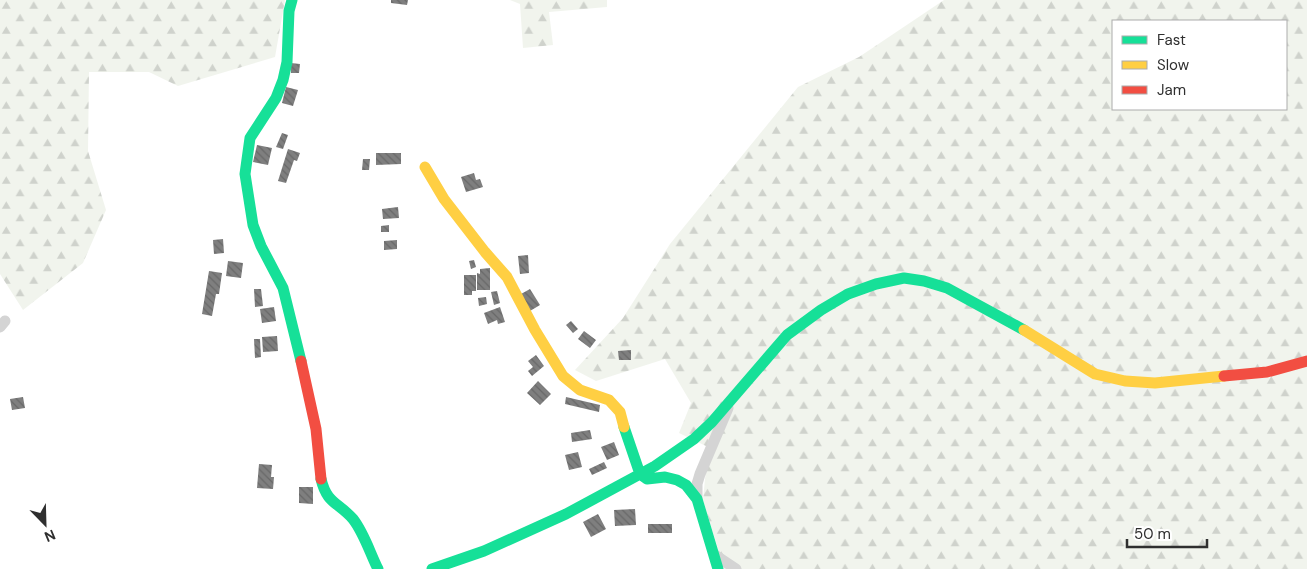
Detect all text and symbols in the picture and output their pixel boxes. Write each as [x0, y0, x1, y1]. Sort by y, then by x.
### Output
legend [1112, 20, 1287, 110]
text: Fast [1157, 30, 1186, 50]
text: Slow [1157, 55, 1190, 75]
text: Jam [1157, 80, 1186, 100]
north arrow [20, 499, 70, 549]
scale bar [1127, 516, 1207, 548]
text: 50 m [1134, 524, 1171, 544]
text: N [42, 526, 58, 546]

